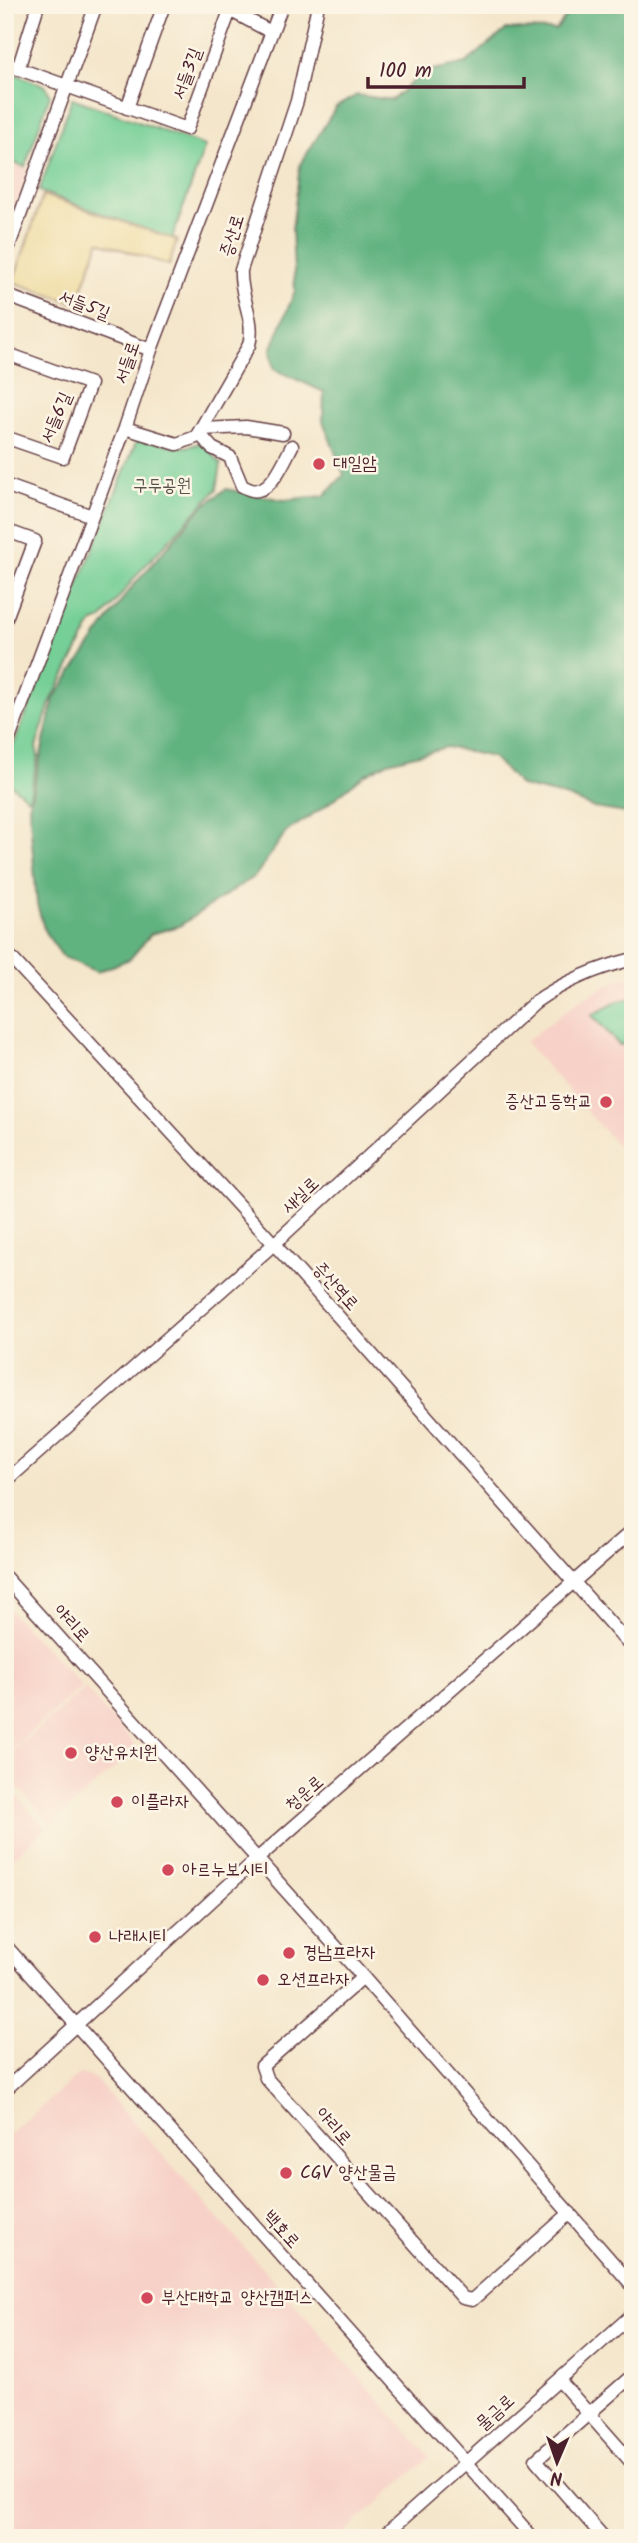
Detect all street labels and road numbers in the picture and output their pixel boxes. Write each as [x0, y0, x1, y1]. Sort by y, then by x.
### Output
street label: 서들3길 [165, 43, 211, 104]
street label: 증산로 [213, 211, 253, 261]
street label: 서들5길 [54, 283, 114, 329]
street label: 서들로 [107, 338, 149, 388]
street label: 서들6길 [33, 387, 81, 448]
street label: 새실로 [275, 1171, 327, 1221]
street label: 증산역로 [305, 1256, 365, 1318]
street label: 야리로 [46, 1598, 96, 1650]
street label: 청운로 [279, 1769, 331, 1819]
street label: 야리로 [308, 2101, 358, 2153]
street label: 백호로 [256, 2204, 306, 2256]
street label: 물금로 [470, 2388, 522, 2438]

